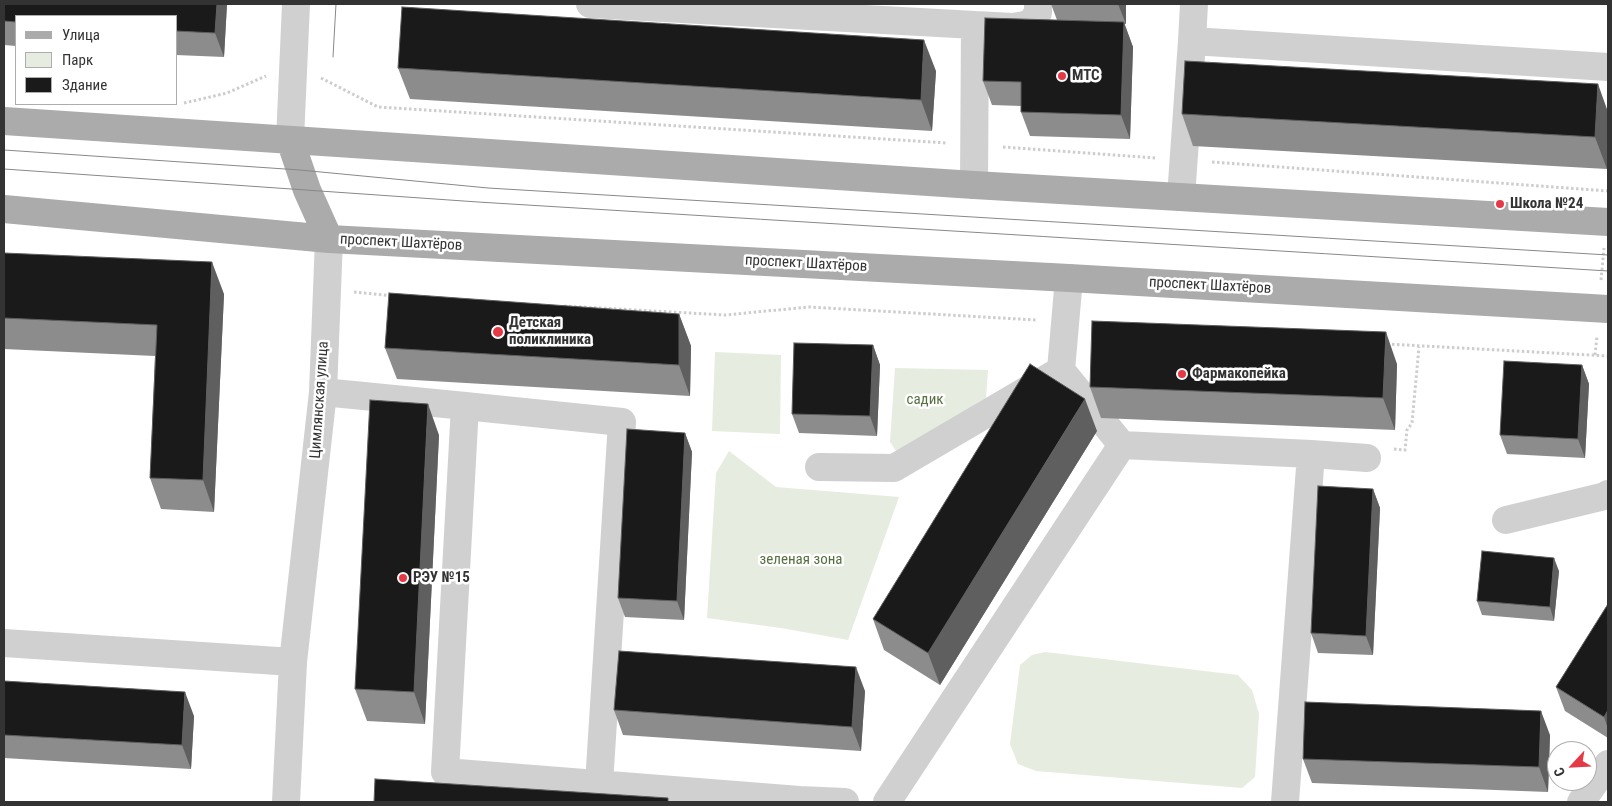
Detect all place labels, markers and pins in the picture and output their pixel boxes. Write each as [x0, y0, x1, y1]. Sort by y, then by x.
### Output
place label: МТС [1072, 67, 1100, 85]
marker: МТС [1056, 70, 1068, 82]
place label: Школа №24 [1510, 195, 1583, 213]
marker: Школа №24 [1494, 198, 1506, 210]
place label: Детская поликлиника [509, 314, 591, 349]
marker: Детская поликлиника [491, 325, 505, 339]
place label: Фармакопейка [1192, 365, 1286, 383]
marker: Фармакопейка [1176, 368, 1188, 380]
place label: РЭУ №15 [413, 569, 470, 587]
marker: РЭУ №15 [397, 572, 409, 584]

